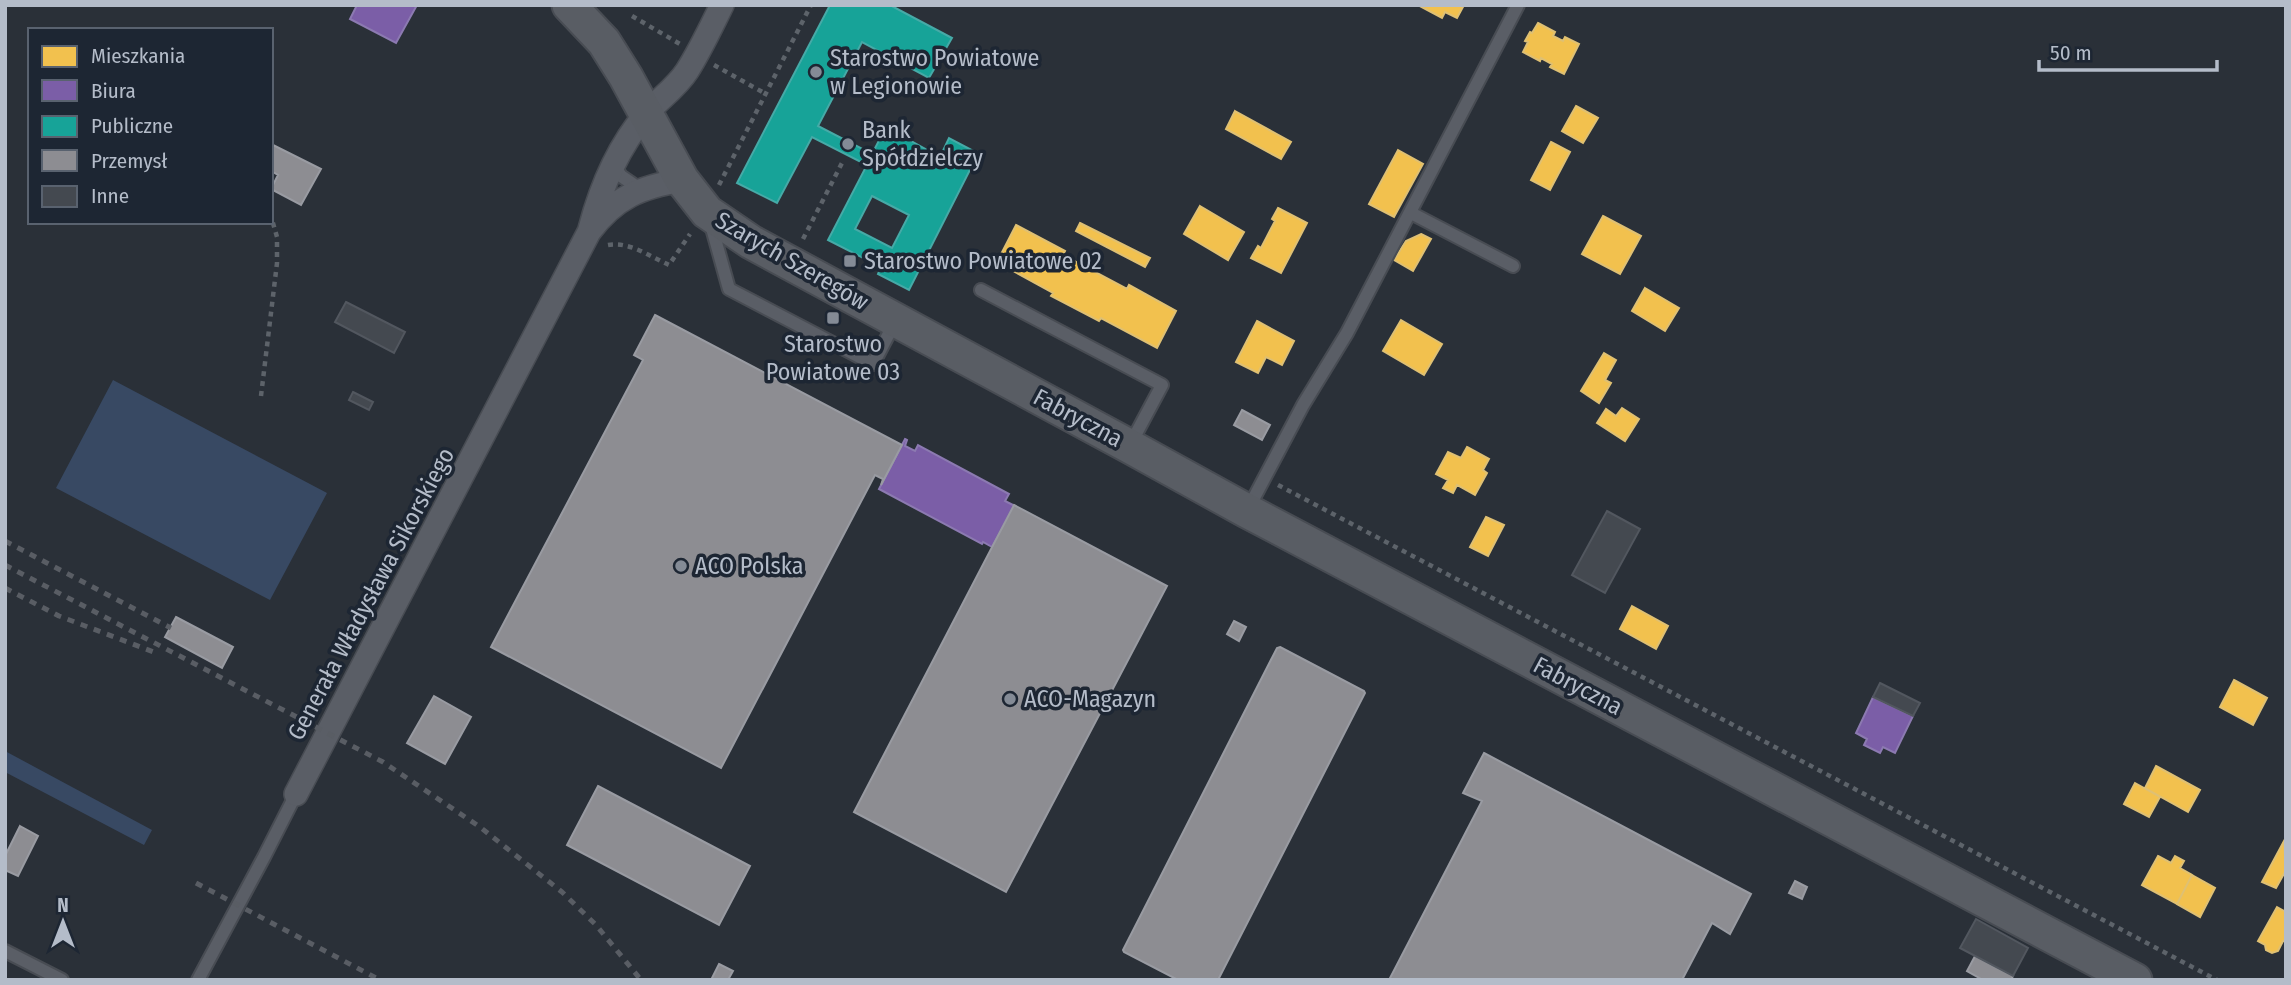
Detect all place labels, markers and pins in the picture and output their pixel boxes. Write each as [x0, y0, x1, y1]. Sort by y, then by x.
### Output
place label: Starostwo Powiatowe w Legionowie [830, 44, 1039, 100]
marker: Starostwo Powiatowe w Legionowie [808, 64, 824, 80]
place label: Bank Spółdzielczy [862, 116, 983, 172]
marker: Bank Spółdzielczy [840, 136, 856, 152]
place label: Starostwo Powiatowe 02 [864, 247, 1102, 275]
marker: Starostwo Powiatowe 02 [842, 253, 858, 269]
marker: Starostwo Powiatowe 03 [825, 310, 841, 326]
place label: Starostwo Powiatowe 03 [766, 330, 900, 386]
place label: ACO Polska [695, 552, 803, 580]
marker: ACO Polska [673, 558, 689, 574]
place label: ACO-Magazyn [1024, 685, 1156, 713]
marker: ACO-Magazyn [1002, 691, 1018, 707]

